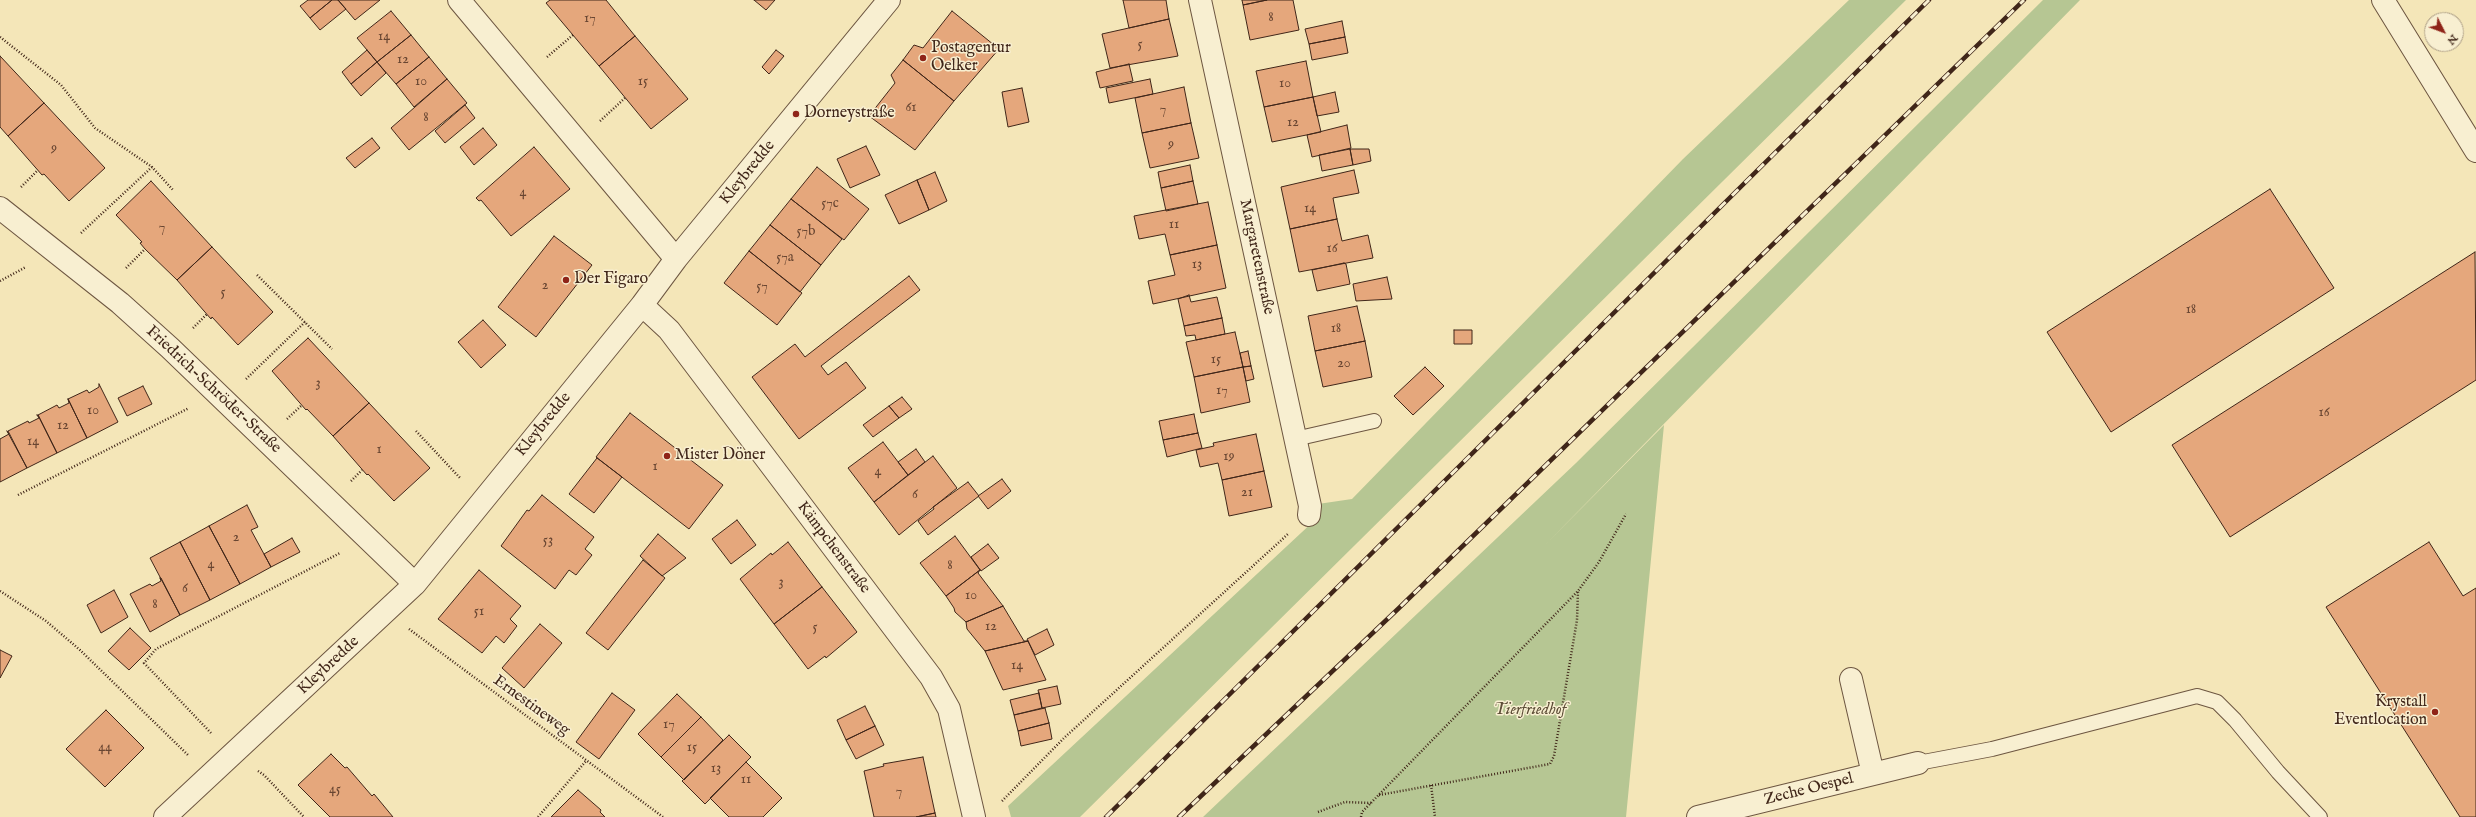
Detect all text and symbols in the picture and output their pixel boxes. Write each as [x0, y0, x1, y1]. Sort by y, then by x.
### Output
house number: 8 [1268, 10, 1274, 26]
house number: 17 [584, 11, 596, 27]
north arrow [2424, 12, 2464, 52]
house number: 14 [378, 29, 390, 45]
text: N [2444, 31, 2461, 48]
house number: 5 [1137, 37, 1143, 53]
place label: Postagentur Oelker [931, 39, 1011, 77]
house number: 12 [397, 52, 409, 68]
marker: Postagentur Oelker [918, 53, 928, 63]
house number: 10 [415, 74, 427, 90]
house number: 15 [638, 74, 648, 90]
house number: 10 [1279, 76, 1291, 92]
house number: 61 [905, 100, 917, 116]
house number: 7 [1160, 102, 1166, 118]
place label: Dorneystraße [804, 104, 895, 124]
marker: Dorneystraße [791, 109, 801, 119]
house number: 8 [423, 110, 429, 126]
house number: 12 [1287, 115, 1299, 131]
street label: Kleybredde [716, 137, 780, 209]
house number: 9 [1168, 137, 1174, 153]
house number: 9 [51, 141, 57, 157]
house number: 4 [520, 185, 526, 201]
house number: 57c [821, 196, 839, 212]
street label: Margaretenstraße [1234, 198, 1278, 316]
house number: 14 [1304, 201, 1316, 217]
house number: 11 [1169, 217, 1179, 233]
house number: 7 [159, 220, 165, 236]
house number: 57b [796, 224, 816, 240]
house number: 16 [1326, 241, 1338, 257]
house number: 57a [776, 250, 794, 266]
house number: 13 [1192, 257, 1202, 273]
place label: Der Figaro [574, 270, 648, 290]
marker: Der Figaro [561, 275, 571, 285]
house number: 2 [542, 278, 548, 294]
house number: 57 [756, 279, 768, 295]
house number: 5 [220, 285, 226, 301]
house number: 18 [2186, 302, 2196, 318]
house number: 18 [1331, 321, 1341, 337]
street label: Friedrich-Schröder-Straße [141, 322, 285, 458]
house number: 15 [1211, 352, 1221, 368]
house number: 20 [1337, 356, 1351, 372]
house number: 3 [315, 376, 321, 392]
house number: 17 [1216, 383, 1228, 399]
street label: Kleybredde [512, 389, 576, 461]
house number: 10 [87, 403, 99, 419]
house number: 16 [2318, 405, 2330, 421]
house number: 12 [57, 418, 69, 434]
house number: 14 [27, 434, 39, 450]
house number: 1 [376, 442, 382, 458]
place label: Mister Döner [675, 446, 765, 466]
house number: 19 [1223, 449, 1235, 465]
marker: Mister Döner [662, 451, 672, 461]
house number: 1 [652, 459, 658, 475]
house number: 4 [875, 464, 881, 480]
house number: 21 [1241, 485, 1253, 501]
house number: 6 [912, 487, 918, 503]
street label: Kämpchenstraße [792, 498, 874, 598]
house number: 2 [233, 530, 239, 546]
house number: 53 [543, 533, 553, 549]
house number: 4 [208, 557, 214, 573]
house number: 8 [947, 558, 953, 574]
house number: 3 [778, 575, 784, 591]
house number: 6 [182, 581, 188, 597]
house number: 10 [965, 588, 977, 604]
house number: 8 [152, 597, 158, 613]
house number: 51 [474, 604, 484, 620]
house number: 12 [985, 619, 997, 635]
house number: 5 [812, 620, 818, 636]
street label: Kleybredde [294, 633, 364, 699]
house number: 14 [1011, 658, 1023, 674]
street label: Ernestineweg [489, 672, 573, 740]
place label: Krystall Eventlocation [2334, 693, 2427, 731]
park label: Tierfriedhof [1494, 701, 1566, 721]
marker: Krystall Eventlocation [2430, 707, 2440, 717]
house number: 17 [663, 717, 675, 733]
house number: 44 [98, 740, 112, 756]
house number: 15 [687, 740, 697, 756]
house number: 13 [711, 761, 721, 777]
street label: Zeche Oespel [1762, 770, 1856, 810]
house number: 11 [741, 772, 751, 788]
house number: 45 [329, 782, 341, 798]
house number: 7 [896, 784, 902, 800]

